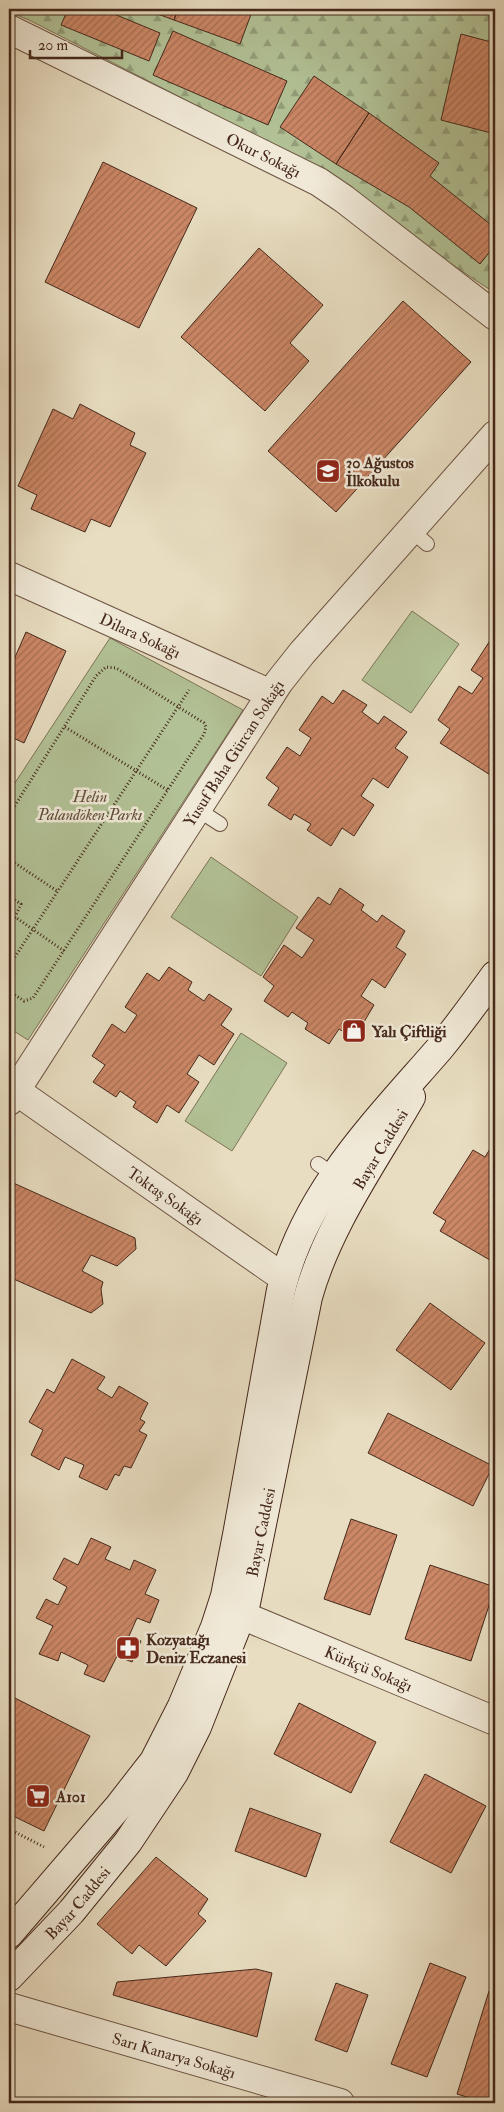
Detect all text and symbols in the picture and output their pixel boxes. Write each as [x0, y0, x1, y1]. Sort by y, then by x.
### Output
scale bar [30, 28, 122, 60]
text: 20 m [38, 36, 68, 55]
street label: Okur Sokağı [223, 129, 304, 182]
place label: 30 Ağustos İlkokulu [346, 453, 414, 491]
school or university icon: 30 Ağustos İlkokulu [315, 458, 341, 484]
street label: Dilara Sokağı [96, 609, 184, 663]
street label: Yusuf Baha Gürcan Sokağı [179, 676, 289, 831]
park label: Helin Palandöken Parkı [37, 787, 142, 825]
shop icon: Yalı Çiftliği [341, 1018, 367, 1044]
place label: Yalı Çiftliği [371, 1022, 447, 1043]
street label: Bayar Caddesi [349, 1106, 413, 1193]
street label: Toktaş Sokağı [123, 1163, 207, 1230]
street label: Bayar Caddesi [243, 1486, 280, 1579]
place label: Kozyatağı Deniz Eczanesi [146, 1630, 247, 1668]
pharmacy icon: Kozyatağı Deniz Eczanesi [115, 1635, 141, 1661]
street label: Kürkçü Sokağı [321, 1642, 415, 1696]
supermarket icon: A101 [25, 1783, 51, 1809]
place label: A101 [55, 1787, 86, 1807]
street label: Bayar Caddesi [41, 1863, 115, 1944]
street label: Sarı Kanarya Sokağı [110, 2029, 238, 2083]

